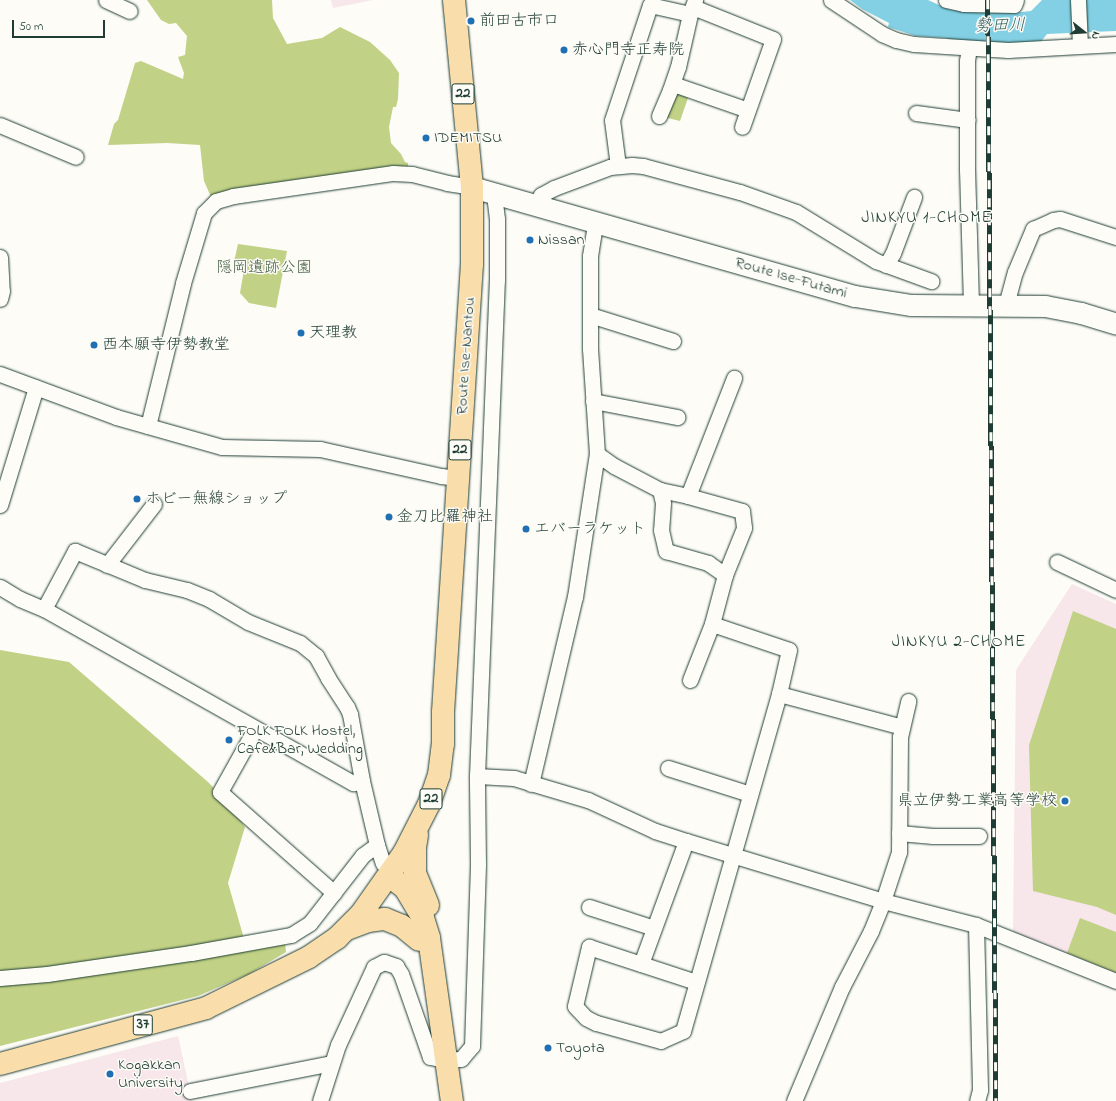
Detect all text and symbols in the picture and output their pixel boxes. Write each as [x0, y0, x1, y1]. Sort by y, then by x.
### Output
place label: 前田古市口 [479, 11, 559, 31]
scale bar [14, 12, 107, 38]
north arrow [1064, 12, 1104, 52]
water label: 勢田川 [974, 15, 1026, 37]
marker: 前田古市口 [466, 16, 476, 26]
text: 50 m [19, 18, 43, 36]
text: N [1087, 30, 1104, 41]
place label: 赤心門寺正寿院 [572, 40, 684, 60]
marker: 赤心門寺正寿院 [559, 45, 569, 55]
road number: 22 [451, 81, 475, 107]
place label: IDEMITSU [434, 128, 502, 148]
marker: IDEMITSU [421, 133, 431, 143]
district label: JINKYU 1-CHOME [861, 208, 993, 228]
place label: Nissan [538, 230, 584, 250]
marker: Nissan [525, 235, 535, 245]
street label: Route Ise-Futami [733, 253, 849, 303]
park label: 隠岡遺跡公園 [216, 258, 312, 278]
street label: Route Ise-Nantou [452, 296, 480, 416]
place label: 天理教 [309, 323, 357, 343]
marker: 天理教 [296, 328, 306, 338]
place label: 西本願寺伊勢教堂 [102, 335, 230, 355]
marker: 西本願寺伊勢教堂 [89, 340, 99, 350]
road number: 22 [448, 437, 472, 463]
place label: ホビー無線ショップ [145, 489, 288, 509]
marker: ホビー無線ショップ [132, 494, 142, 504]
place label: 金刀比羅神社 [397, 507, 493, 527]
marker: 金刀比羅神社 [384, 512, 394, 522]
place label: エバーラケット [534, 519, 646, 539]
marker: エバーラケット [521, 524, 531, 534]
district label: JINKYU 2-CHOME [892, 632, 1026, 652]
place label: FOLK FOLK Hostel, Cafe&Bar, Wedding [237, 721, 363, 759]
marker: FOLK FOLK Hostel, Cafe&Bar, Wedding [224, 735, 234, 745]
road number: 22 [419, 786, 443, 812]
place label: 県立伊勢工業高等学校 [897, 791, 1057, 811]
marker: 県立伊勢工業高等学校 [1060, 796, 1070, 806]
road number: 37 [132, 1012, 154, 1038]
place label: Toyota [556, 1038, 605, 1058]
marker: Toyota [543, 1043, 553, 1053]
place label: Kogakkan University [118, 1055, 183, 1093]
marker: Kogakkan University [105, 1069, 115, 1079]

